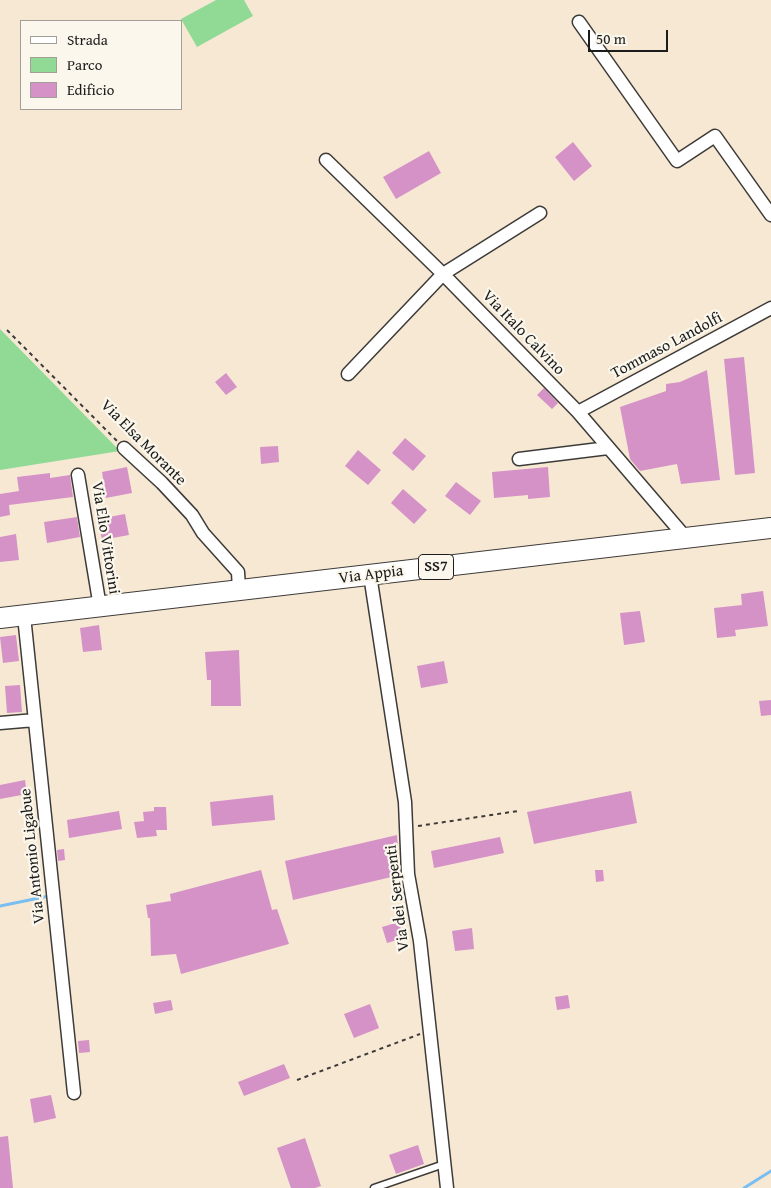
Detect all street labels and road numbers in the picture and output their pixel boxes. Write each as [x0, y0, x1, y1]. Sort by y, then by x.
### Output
street label: Via Italo Calvino [478, 287, 568, 379]
street label: Tommaso Landolfi [608, 309, 726, 383]
street label: Via Elsa Morante [96, 396, 190, 490]
street label: Via Elio Vittorini [87, 480, 123, 596]
road number: SS7 [418, 554, 454, 580]
street label: Via Appia [338, 562, 404, 588]
street label: Via Antonio Ligabue [16, 787, 50, 925]
street label: Via dei Serpenti [382, 844, 414, 952]

